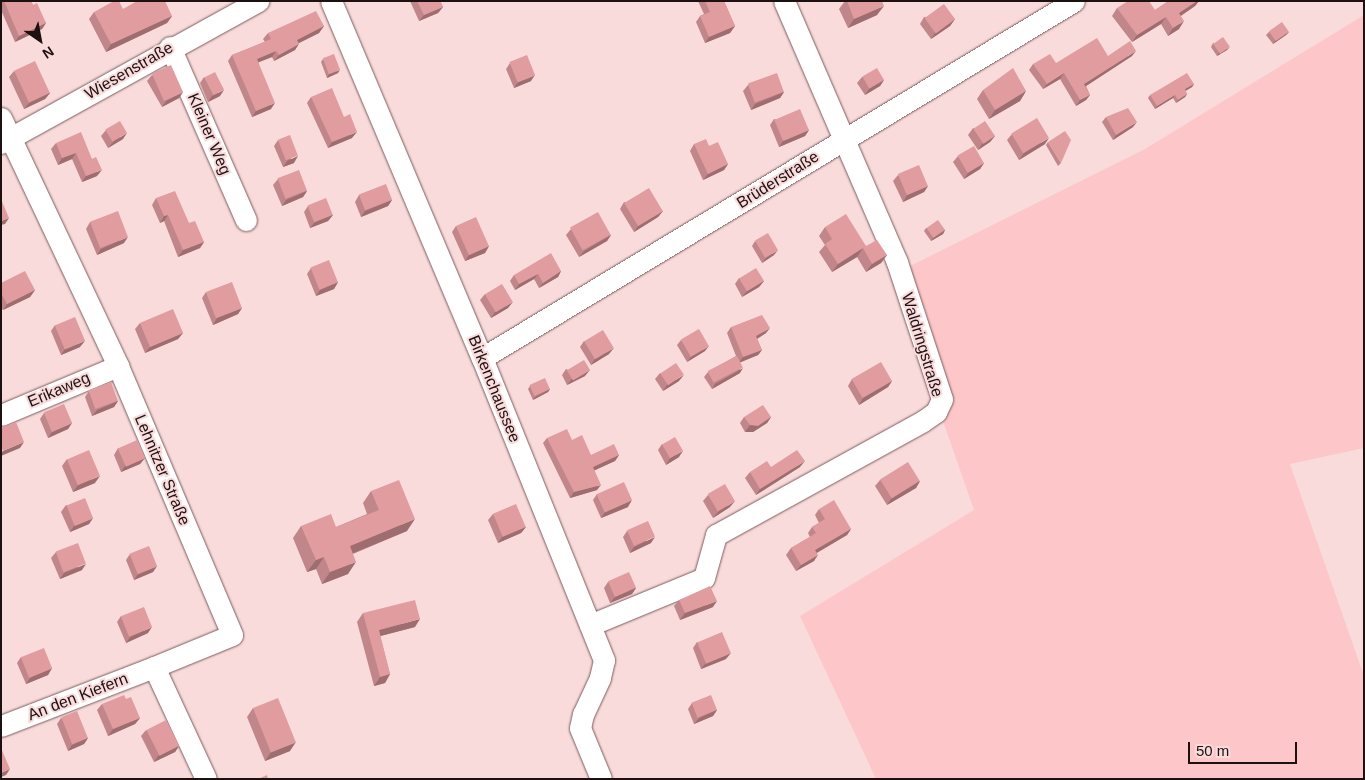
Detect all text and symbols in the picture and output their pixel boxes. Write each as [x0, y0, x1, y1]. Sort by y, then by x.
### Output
north arrow [15, 15, 65, 65]
street label: Wiesenstraße [81, 38, 177, 104]
text: N [40, 43, 57, 62]
street label: Kleiner Weg [183, 90, 235, 178]
street label: Brüderstraße [733, 147, 823, 213]
street label: Waldringstraße [897, 291, 947, 399]
street label: Birkenchaussee [464, 333, 524, 445]
street label: Erikaweg [25, 368, 93, 412]
street label: Lehnitzer Straße [130, 412, 194, 528]
street label: An den Kiefern [25, 669, 131, 725]
scale bar [1190, 732, 1299, 764]
text: 50 m [1196, 742, 1229, 759]

